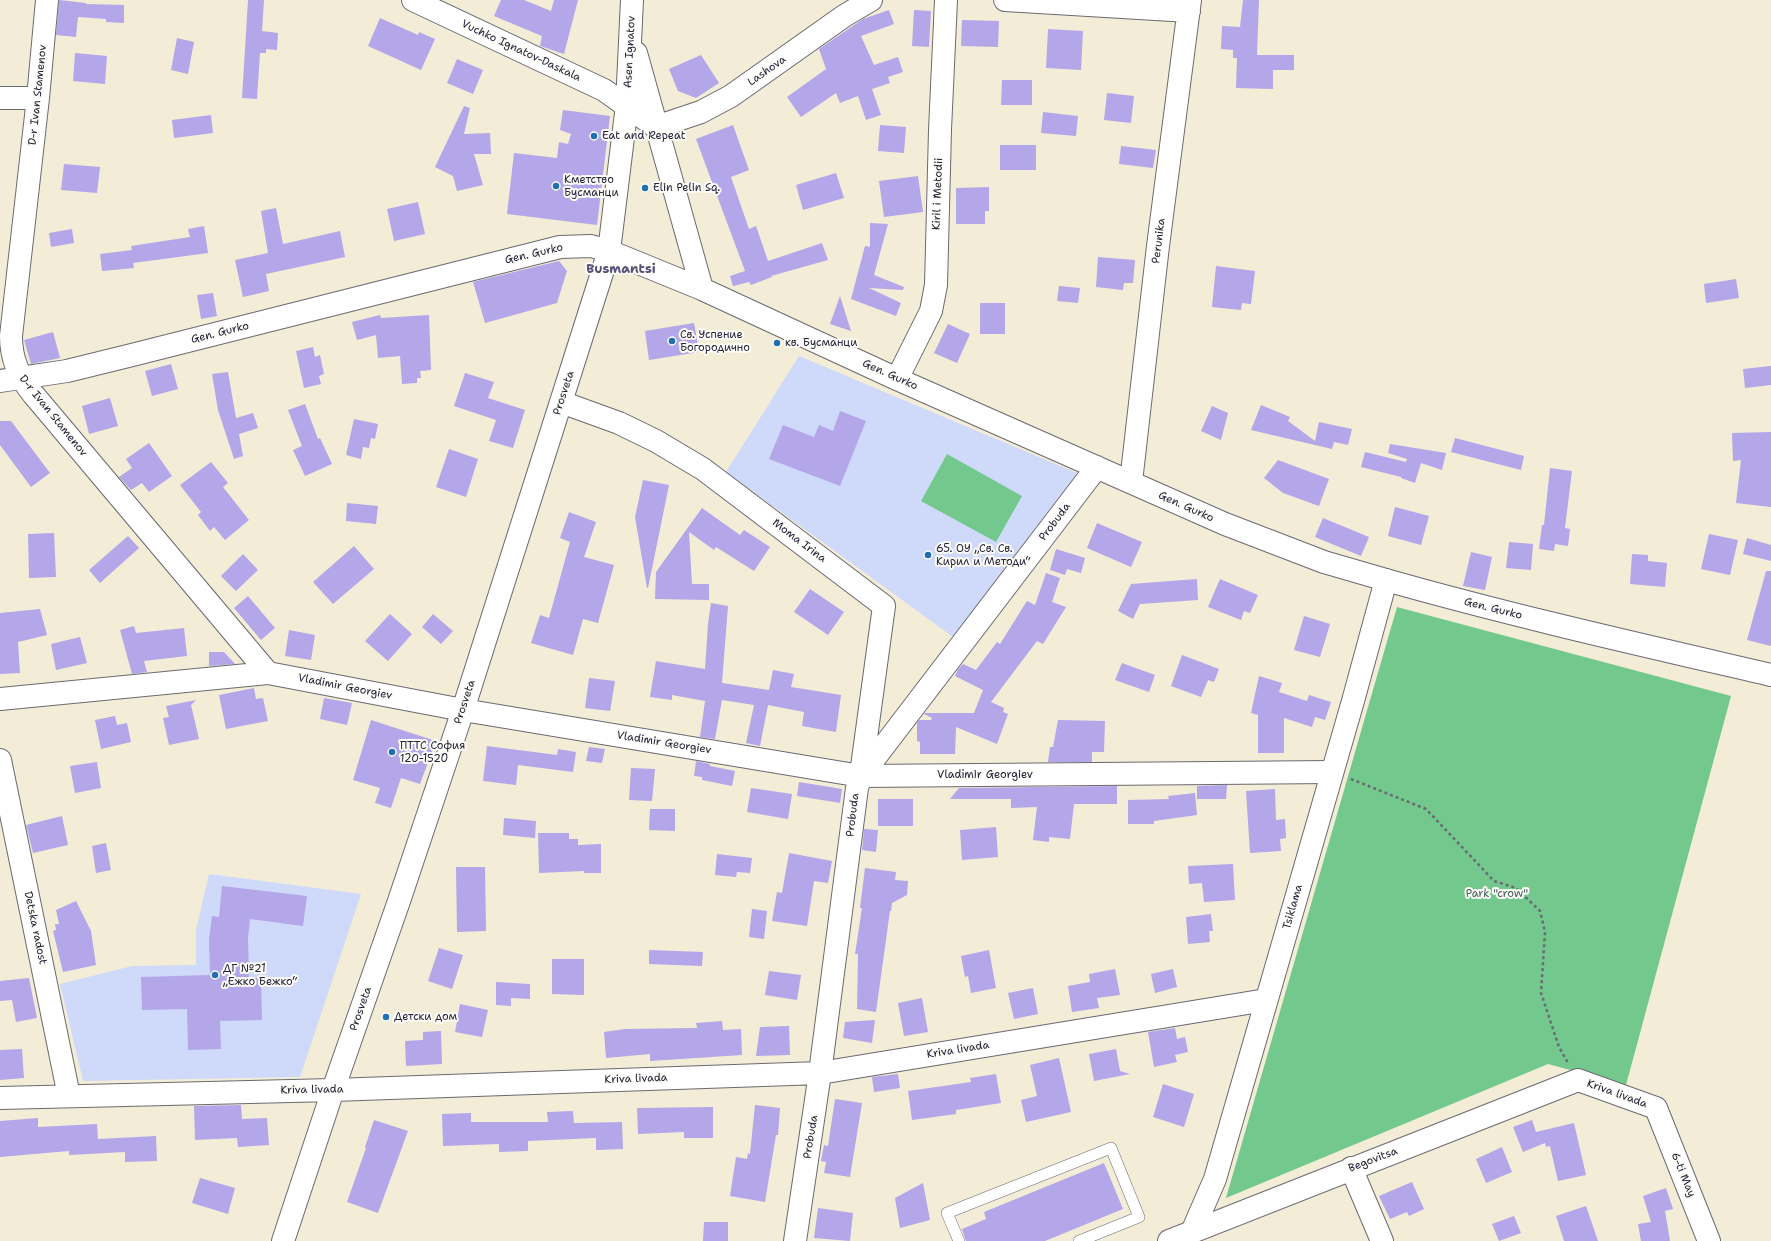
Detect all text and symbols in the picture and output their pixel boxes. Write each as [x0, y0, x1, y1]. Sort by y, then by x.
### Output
street label: Asen Ignatov [622, 15, 638, 89]
street label: Vuchko Ignatov-Daskala [459, 17, 583, 85]
street label: D-r Ivan Stamenov [26, 44, 50, 146]
street label: Lashova [745, 53, 789, 89]
place label: Eat and Repeat [602, 129, 685, 143]
marker: Eat and Repeat [589, 131, 599, 141]
street label: Kiril i Metodii [930, 158, 946, 230]
place label: Кметство Бусманци [564, 173, 619, 199]
marker: Кметство Бусманци [551, 181, 561, 191]
place label: Elin Pelin Sq. [653, 181, 720, 195]
marker: Elin Pelin Sq. [640, 183, 650, 193]
street label: Perunika [1150, 218, 1168, 264]
street label: Gen. Gurko [504, 241, 564, 267]
district label: Busmantsi [586, 262, 656, 278]
street label: Gen. Gurko [190, 319, 250, 347]
place label: Св. Успение Богородично [680, 328, 750, 354]
marker: Св. Успение Богородично [667, 336, 677, 346]
place label: кв. Бусманци [785, 336, 857, 350]
marker: кв. Бусманци [772, 338, 782, 348]
street label: Gen. Gurko [860, 357, 920, 393]
street label: Prosveta [551, 369, 577, 417]
street label: D-r Ivan Stamenov [16, 373, 90, 459]
street label: Gen. Gurko [1156, 489, 1216, 525]
street label: Probuda [1036, 500, 1074, 544]
street label: Moma Irina [769, 516, 829, 566]
place label: 65. ОУ „Св. Св. Кирил и Методи“ [936, 542, 1031, 568]
marker: 65. ОУ „Св. Св. Кирил и Методи“ [923, 550, 933, 560]
street label: Gen. Gurko [1463, 595, 1523, 623]
street label: Vladimir Georgiev [297, 671, 393, 703]
street label: Prosveta [452, 678, 478, 726]
street label: Vladimir Georgiev [616, 729, 712, 757]
place label: ПТТС София 120-1520 [400, 739, 465, 765]
marker: ПТТС София 120-1520 [387, 747, 397, 757]
street label: Vladimir Georgiev [937, 768, 1033, 782]
street label: Probuda [844, 792, 862, 838]
street label: Tsiklama [1280, 883, 1306, 931]
park label: Park "crow" [1466, 887, 1528, 901]
street label: Detska radost [21, 890, 49, 966]
place label: ДГ №21 „Ежко Бежко“ [223, 962, 297, 988]
marker: ДГ №21 „Ежко Бежко“ [210, 970, 220, 980]
street label: Prosveta [347, 985, 375, 1033]
place label: Детски дом [394, 1010, 457, 1024]
marker: Детски дом [381, 1012, 391, 1022]
street label: Kriva livada [926, 1039, 990, 1061]
street label: Kriva livada [604, 1071, 668, 1087]
street label: Kriva livada [1585, 1077, 1649, 1111]
street label: Kriva livada [280, 1083, 344, 1097]
street label: Probuda [801, 1114, 821, 1160]
street label: Begovitsa [1347, 1145, 1399, 1175]
street label: 6-ti May [1668, 1151, 1698, 1199]

